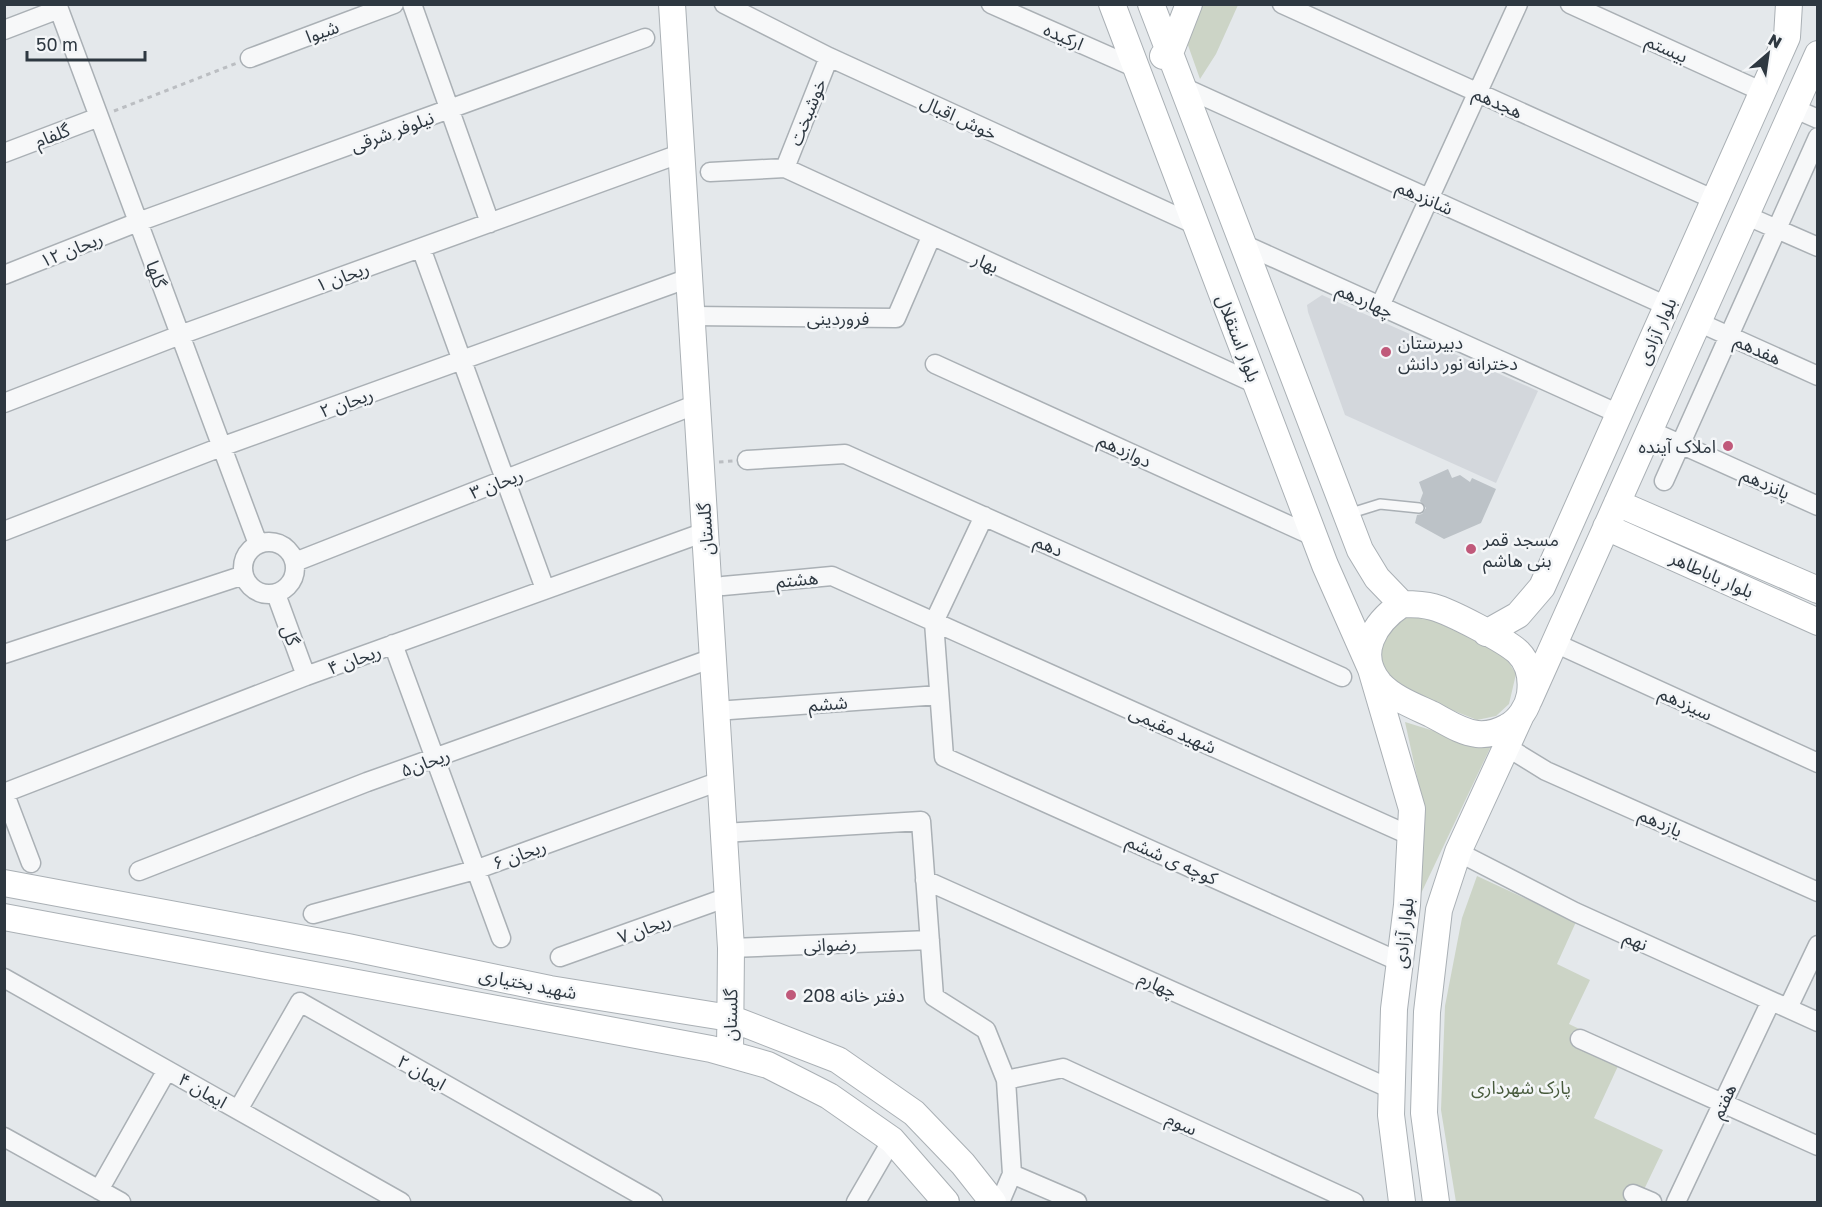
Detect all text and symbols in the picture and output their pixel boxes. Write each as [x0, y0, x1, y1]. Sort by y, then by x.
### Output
street label: شیوا [302, 15, 342, 48]
street label: ارکیده [1040, 18, 1087, 55]
scale bar [27, 24, 146, 62]
north arrow [1738, 24, 1798, 84]
street label: بیستم [1641, 29, 1691, 70]
text: N [1765, 29, 1785, 53]
text: 50 m [36, 33, 78, 55]
street label: خوشبخت [784, 75, 831, 149]
street label: هجدهم [1469, 81, 1526, 125]
street label: خوش اقبال [917, 90, 1001, 145]
street label: نیلوفر شرقی [347, 106, 437, 157]
street label: گلفام [31, 118, 75, 155]
street label: شانزدهم [1392, 175, 1457, 222]
street label: ریحان ۱۲ [36, 227, 106, 272]
street label: بهار [968, 246, 1002, 278]
street label: ریحان ۱ [312, 256, 372, 297]
street label: گلها [142, 257, 172, 291]
street label: چهاردهم [1332, 278, 1397, 325]
street label: بلوار استقلال [1211, 291, 1266, 385]
street label: بلوار آزادی [1631, 294, 1681, 368]
street label: فروردینی [807, 307, 869, 330]
street label: هفدهم [1730, 329, 1785, 372]
place label: دبیرستان دخترانه نور دانش [1398, 331, 1518, 375]
marker: دبیرستان دخترانه نور دانش [1379, 345, 1393, 359]
street label: ریحان ۲ [316, 382, 376, 423]
street label: دوازدهم [1094, 428, 1155, 475]
place label: املاک آینده [1639, 435, 1716, 457]
marker: املاک آینده [1721, 439, 1735, 453]
street label: ریحان ۳ [466, 463, 526, 504]
street label: پانزدهم [1737, 463, 1794, 506]
street label: گلستان [692, 501, 719, 556]
place label: مسجد قمر بنی هاشم [1482, 528, 1559, 574]
street label: دهم [1030, 529, 1067, 564]
marker: مسجد قمر بنی هاشم [1464, 542, 1478, 556]
street label: بلوار باباطاهر [1665, 545, 1757, 603]
street label: هشتم [775, 566, 819, 595]
street label: گل [276, 622, 305, 649]
street label: ریحان ۴ [324, 639, 384, 680]
street label: سیزدهم [1655, 681, 1716, 728]
street label: ششم [808, 691, 849, 718]
street label: شهید مقیمی [1126, 700, 1220, 759]
street label: ریحان۵ [397, 743, 453, 782]
street label: یازدهم [1634, 803, 1686, 844]
street label: کوچه ی ششم [1122, 829, 1222, 892]
street label: ریحان ۶ [489, 834, 549, 875]
street label: بلوار آزادی [1388, 897, 1419, 970]
street label: ریحان ۷ [614, 908, 674, 949]
street label: نهم [1619, 925, 1651, 958]
street label: رضوانی [803, 932, 857, 957]
street label: شهید بختیاری [477, 963, 579, 1004]
street label: چهارم [1134, 966, 1181, 1006]
place label: دفتر خانه 208 [803, 984, 905, 1007]
street label: گلستان [719, 988, 742, 1041]
marker: دفتر خانه 208 [784, 988, 798, 1002]
street label: ایمان ۲ [393, 1049, 450, 1096]
street label: ایمان ۴ [174, 1067, 231, 1114]
park label: پارک شهرداری [1471, 1076, 1571, 1099]
street label: هفتم [1705, 1080, 1743, 1123]
street label: سوم [1161, 1106, 1201, 1143]

